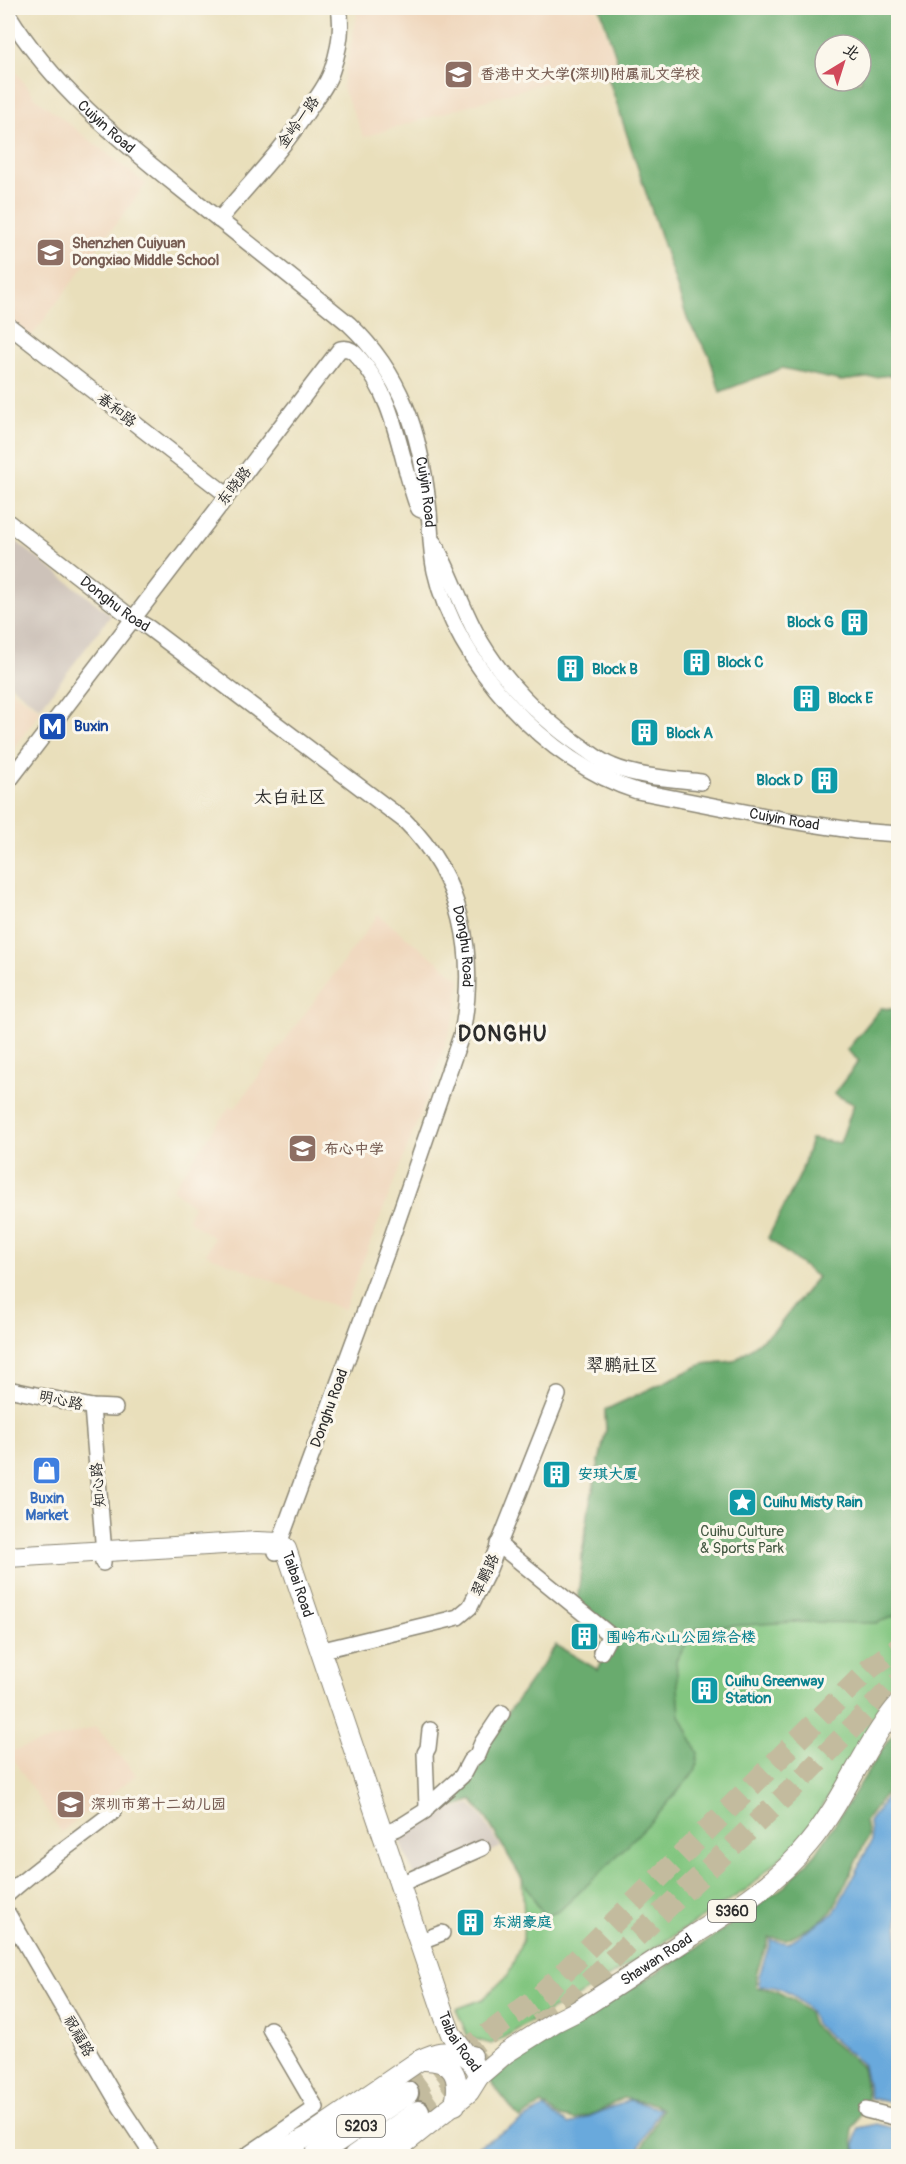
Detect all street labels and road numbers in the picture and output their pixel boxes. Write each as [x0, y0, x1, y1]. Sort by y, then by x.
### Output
street label: 金岭一路 [273, 92, 324, 152]
street label: Cuiyin Road [73, 96, 139, 158]
street label: 春和路 [93, 389, 140, 432]
street label: Cuiyin Road [411, 455, 439, 528]
street label: 东晓路 [213, 463, 256, 510]
street label: Donghu Road [76, 572, 153, 636]
street label: Cuiyin Road [747, 804, 821, 835]
street label: Donghu Road [448, 903, 477, 988]
street label: Donghu Road [306, 1366, 352, 1450]
street label: 明心路 [37, 1387, 85, 1414]
street label: 知心路 [87, 1462, 110, 1508]
street label: Taibai Road [277, 1549, 317, 1620]
street label: 翠鹏路 [467, 1551, 504, 1600]
road number: S360 [708, 1900, 756, 1922]
street label: Shawan Road [617, 1929, 696, 1990]
street label: Taibai Road [433, 2009, 485, 2076]
street label: 祝福路 [59, 2012, 98, 2060]
road number: S203 [337, 2115, 385, 2137]

